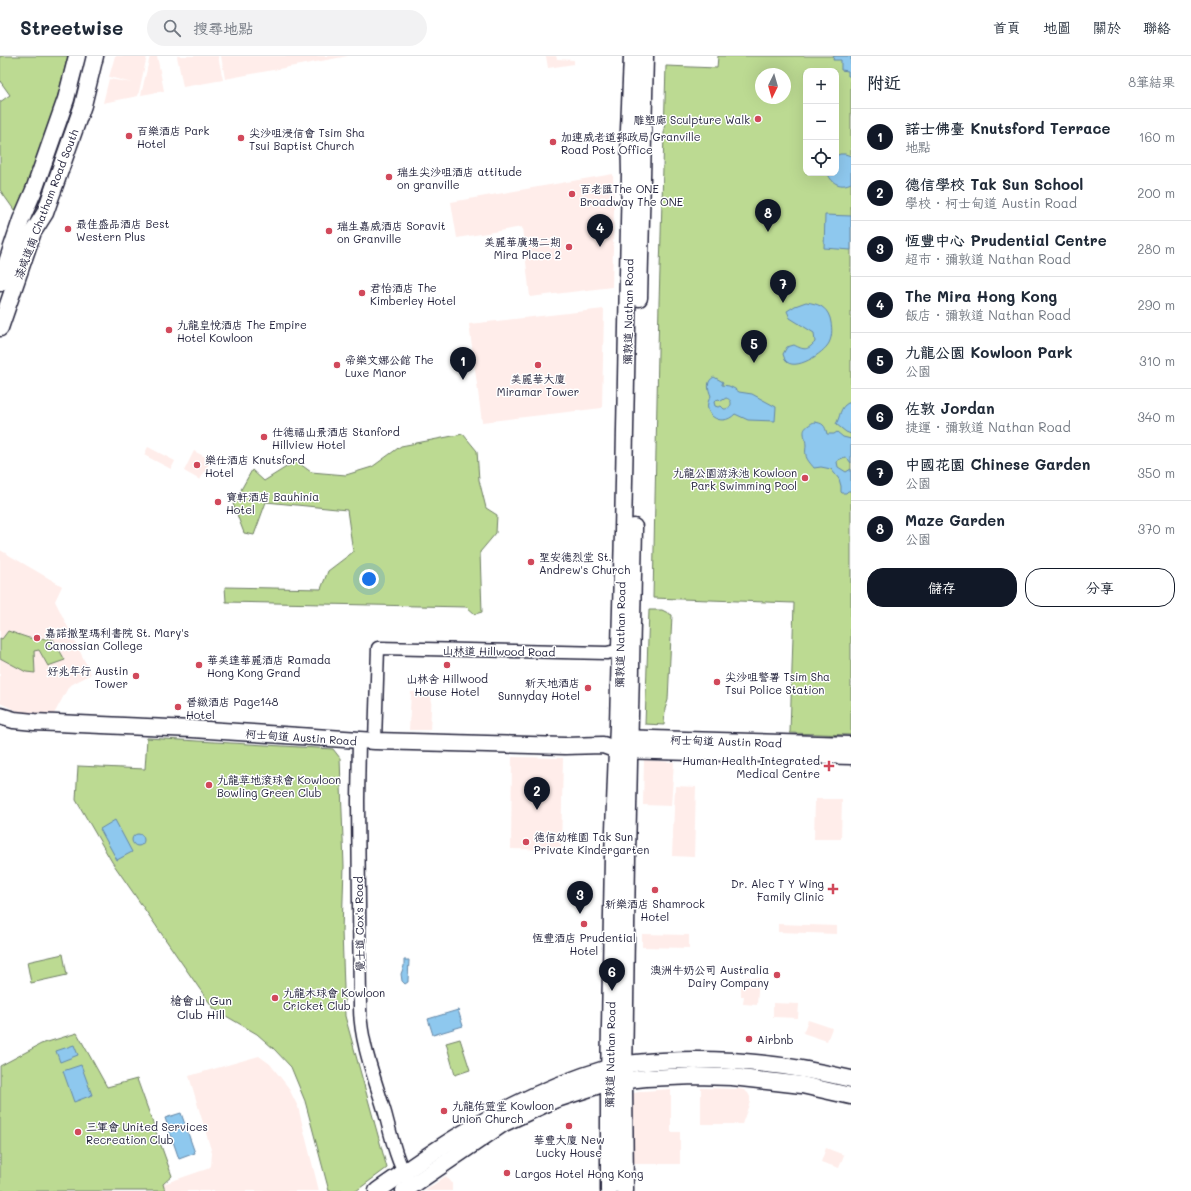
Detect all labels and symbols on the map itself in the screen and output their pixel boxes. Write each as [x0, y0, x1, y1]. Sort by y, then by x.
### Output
north arrow [755, 68, 791, 104]
place label: 雕塑廊 Sculpture Walk [633, 112, 750, 127]
marker: 雕塑廊 Sculpture Walk [753, 114, 763, 124]
place label: 百樂酒店 Park Hotel [137, 123, 210, 151]
place label: 尖沙咀浸信會 Tsim Sha Tsui Baptist Church [249, 125, 365, 153]
street label: 漆咸道南 Chatham Road South [10, 127, 82, 281]
place label: 加連威老道郵政局 Granville Road Post Office [561, 129, 701, 157]
marker: 百樂酒店 Park Hotel [124, 131, 134, 141]
marker: 尖沙咀浸信會 Tsim Sha Tsui Baptist Church [236, 133, 246, 143]
marker: 加連威老道郵政局 Granville Road Post Office [548, 137, 558, 147]
place label: 瑞生尖沙咀酒店 attitude on granville [397, 164, 522, 192]
marker: 瑞生尖沙咀酒店 attitude on granville [384, 172, 394, 182]
place label: 百老匯The ONE Broadway The ONE [580, 181, 683, 209]
marker: 百老匯The ONE Broadway The ONE [567, 189, 577, 199]
pin: 8 [755, 199, 781, 232]
pin: 4 [587, 214, 613, 247]
place label: 最佳盛品酒店 Best Western Plus [76, 216, 170, 244]
place label: 瑞生嘉威酒店 Soravit on Granville [337, 218, 446, 246]
marker: 最佳盛品酒店 Best Western Plus [63, 224, 73, 234]
marker: 瑞生嘉威酒店 Soravit on Granville [324, 226, 334, 236]
place label: 美麗華廣場二期 Mira Place 2 [484, 234, 561, 262]
marker: 美麗華廣場二期 Mira Place 2 [564, 242, 574, 252]
street label: 彌敦道 Nathan Road [620, 259, 636, 365]
pin: 7 [770, 270, 796, 303]
place label: 君怡酒店 The Kimberley Hotel [370, 280, 456, 308]
marker: 君怡酒店 The Kimberley Hotel [357, 288, 367, 298]
place label: 九龍皇悅酒店 The Empire Hotel Kowloon [177, 317, 307, 345]
marker: 九龍皇悅酒店 The Empire Hotel Kowloon [164, 325, 174, 335]
pin: 5 [741, 330, 767, 363]
pin: 1 [450, 347, 476, 380]
place label: 帝樂文娜公館 The Luxe Manor [345, 352, 434, 380]
marker: 帝樂文娜公館 The Luxe Manor [332, 360, 342, 370]
marker: 美麗華大廈 Miramar Tower [533, 360, 543, 370]
place label: 美麗華大廈 Miramar Tower [497, 371, 579, 399]
place label: 仕德福山景酒店 Stanford Hillview Hotel [272, 424, 400, 452]
marker: 仕德福山景酒店 Stanford Hillview Hotel [259, 432, 269, 442]
place label: 樂仕酒店 Knutsford Hotel [205, 452, 305, 480]
marker: 樂仕酒店 Knutsford Hotel [192, 460, 202, 470]
place label: 九龍公園游泳池 Kowloon Park Swimming Pool [673, 465, 797, 493]
marker: 九龍公園游泳池 Kowloon Park Swimming Pool [800, 473, 810, 483]
place label: 寶軒酒店 Bauhinia Hotel [226, 489, 319, 517]
marker: 寶軒酒店 Bauhinia Hotel [213, 497, 223, 507]
place label: 聖安德烈堂 St. Andrew's Church [539, 549, 630, 577]
marker: 聖安德烈堂 St. Andrew's Church [526, 557, 536, 567]
your location [359, 569, 379, 589]
street label: 彌敦道 Nathan Road [612, 582, 628, 688]
place label: 嘉諾撒聖瑪利書院 St. Mary's Canossian College [45, 625, 189, 653]
marker: 嘉諾撒聖瑪利書院 St. Mary's Canossian College [32, 633, 42, 643]
street label: 山林道 Hillwood Road [443, 643, 556, 659]
place label: 華美達華麗酒店 Ramada Hong Kong Grand [207, 652, 331, 680]
marker: 華美達華麗酒店 Ramada Hong Kong Grand [194, 660, 204, 670]
marker: 山林舍 Hillwood House Hotel [442, 660, 452, 670]
place label: 好兆年行 Austin Tower [47, 663, 128, 691]
place label: 尖沙咀警署 Tsim Sha Tsui Police Station [725, 669, 830, 697]
marker: 好兆年行 Austin Tower [131, 671, 141, 681]
place label: 山林舍 Hillwood House Hotel [406, 671, 488, 699]
place label: 新天地酒店 Sunnyday Hotel [498, 675, 580, 703]
marker: 尖沙咀警署 Tsim Sha Tsui Police Station [712, 677, 722, 687]
marker: 新天地酒店 Sunnyday Hotel [583, 683, 593, 693]
place label: 晉緻酒店 Page148 Hotel [186, 694, 279, 722]
marker: 晉緻酒店 Page148 Hotel [173, 702, 183, 712]
street label: 柯士甸道 Austin Road [245, 726, 357, 748]
street label: 柯士甸道 Austin Road [670, 732, 782, 750]
place label: Human Health Integrated Medical Centre [682, 753, 820, 781]
marker: Human Health Integrated Medical Centre [823, 760, 835, 772]
place label: 九龍草地滾球會 Kowloon Bowling Green Club [217, 772, 341, 800]
pin: 2 [524, 777, 550, 810]
marker: 九龍草地滾球會 Kowloon Bowling Green Club [204, 780, 214, 790]
place label: 德信幼稚園 Tak Sun Private Kindergarten [534, 829, 649, 857]
marker: 德信幼稚園 Tak Sun Private Kindergarten [521, 837, 531, 847]
street label: 覺士道 Cox's Road [351, 876, 367, 972]
place label: Dr. Alec T Y Wing Family Clinic [731, 876, 824, 904]
pin: 3 [567, 881, 593, 914]
marker: Dr. Alec T Y Wing Family Clinic [827, 883, 839, 895]
marker: 新樂酒店 Shamrock Hotel [650, 885, 660, 895]
place label: 新樂酒店 Shamrock Hotel [605, 896, 705, 924]
marker: 恆豐酒店 Prudential Hotel [579, 919, 589, 929]
place label: 恆豐酒店 Prudential Hotel [532, 930, 636, 958]
pin: 6 [599, 958, 625, 991]
place label: 澳洲牛奶公司 Australia Dairy Company [650, 962, 769, 990]
marker: 澳洲牛奶公司 Australia Dairy Company [772, 970, 782, 980]
place label: 九龍木球會 Kowloon Cricket Club [283, 985, 385, 1013]
district label: 槍會山 Gun Club Hill [170, 992, 232, 1022]
marker: 九龍木球會 Kowloon Cricket Club [270, 993, 280, 1003]
street label: 彌敦道 Nathan Road [602, 1002, 618, 1108]
place label: Airbnb [757, 1032, 794, 1047]
marker: Airbnb [744, 1034, 754, 1044]
place label: 九龍佑靈堂 Kowloon Union Church [452, 1098, 554, 1126]
marker: 九龍佑靈堂 Kowloon Union Church [439, 1106, 449, 1116]
place label: 三軍會 United Services Recreation Club [86, 1119, 208, 1147]
marker: 華豐大廈 New Lucky House [564, 1121, 574, 1131]
marker: 三軍會 United Services Recreation Club [73, 1127, 83, 1137]
place label: 華豐大廈 New Lucky House [534, 1132, 604, 1160]
place label: Largos Hotel Hong Kong [515, 1166, 643, 1181]
marker: Largos Hotel Hong Kong [502, 1168, 512, 1178]

